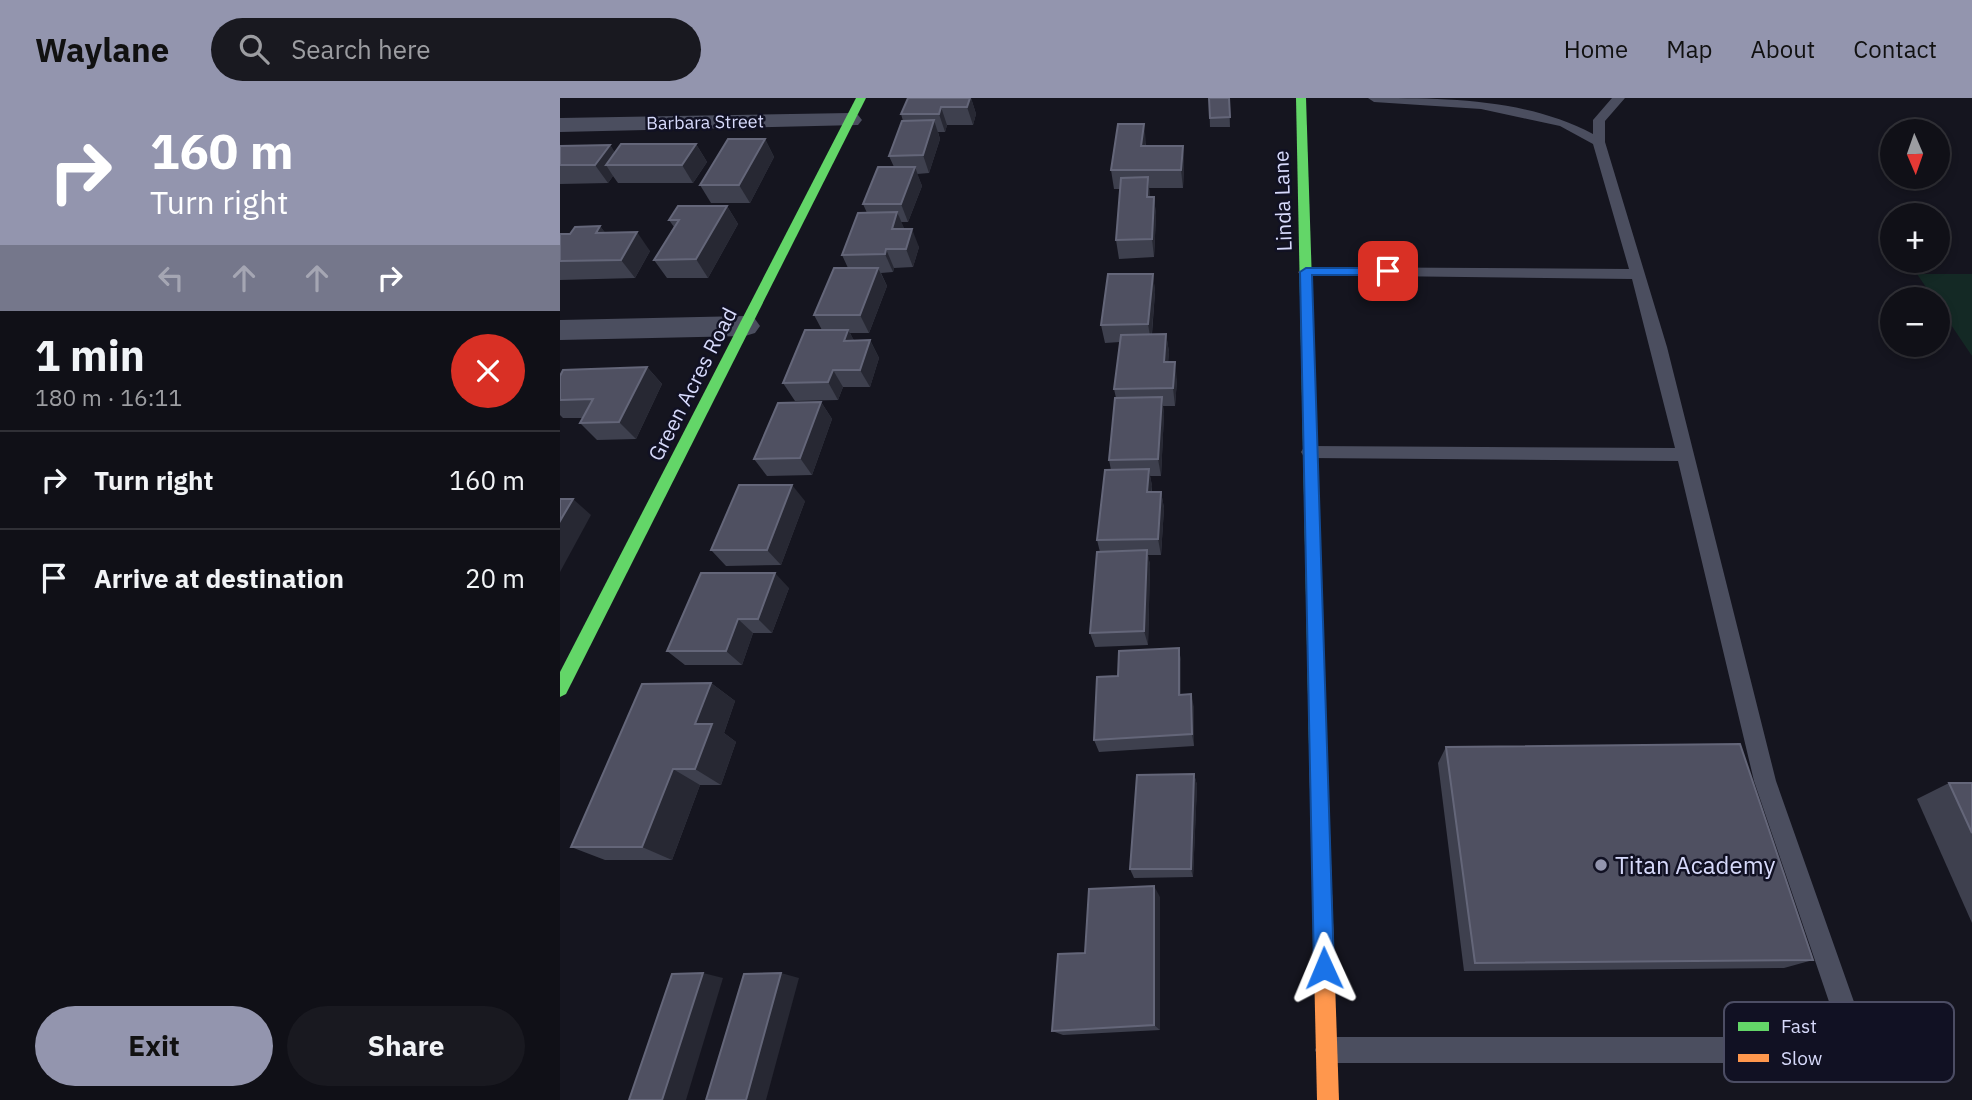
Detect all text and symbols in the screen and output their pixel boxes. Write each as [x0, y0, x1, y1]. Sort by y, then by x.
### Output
search box [211, 18, 701, 81]
text: Waylane [35, 28, 169, 71]
icon: search [235, 30, 273, 68]
text: Search here [291, 32, 431, 66]
text: Home [1564, 33, 1628, 65]
text: Map [1666, 33, 1712, 65]
text: About [1750, 33, 1815, 65]
text: Contact [1853, 33, 1937, 65]
street label: Barbara Street [646, 109, 764, 135]
text: 160 m [150, 119, 294, 182]
north arrow [1880, 119, 1950, 189]
map controls [1880, 119, 1950, 357]
icon: right [35, 126, 126, 217]
street label: Linda Lane [1266, 150, 1298, 252]
text: Turn right [150, 181, 288, 223]
button: + [1880, 203, 1950, 273]
pin [1358, 241, 1418, 301]
icon: arrive [1369, 252, 1407, 290]
icon: left [152, 259, 190, 297]
icon: ahead [225, 259, 263, 297]
icon: ahead [298, 259, 336, 297]
icon: right [371, 259, 409, 297]
button: − [1880, 287, 1950, 357]
street label: Green Acres Road [641, 302, 743, 466]
text: 1 min [35, 328, 145, 383]
button: close [451, 334, 525, 408]
text: 180 m · 16:11 [35, 382, 182, 412]
icon: right [35, 461, 73, 499]
text: Turn right [94, 463, 213, 497]
text: 160 m [449, 463, 525, 497]
icon: arrive [35, 559, 73, 597]
text: Arrive at destination [94, 561, 344, 595]
text: 20 m [465, 561, 525, 595]
place label: Titan Academy [1615, 849, 1775, 881]
marker: Titan Academy [1593, 857, 1609, 873]
position arrow [1287, 931, 1361, 1005]
legend [1724, 1002, 1954, 1082]
button: Exit [35, 1006, 273, 1086]
button: Share [287, 1006, 525, 1086]
text: Fast [1781, 1014, 1817, 1038]
text: Slow [1781, 1046, 1822, 1070]

